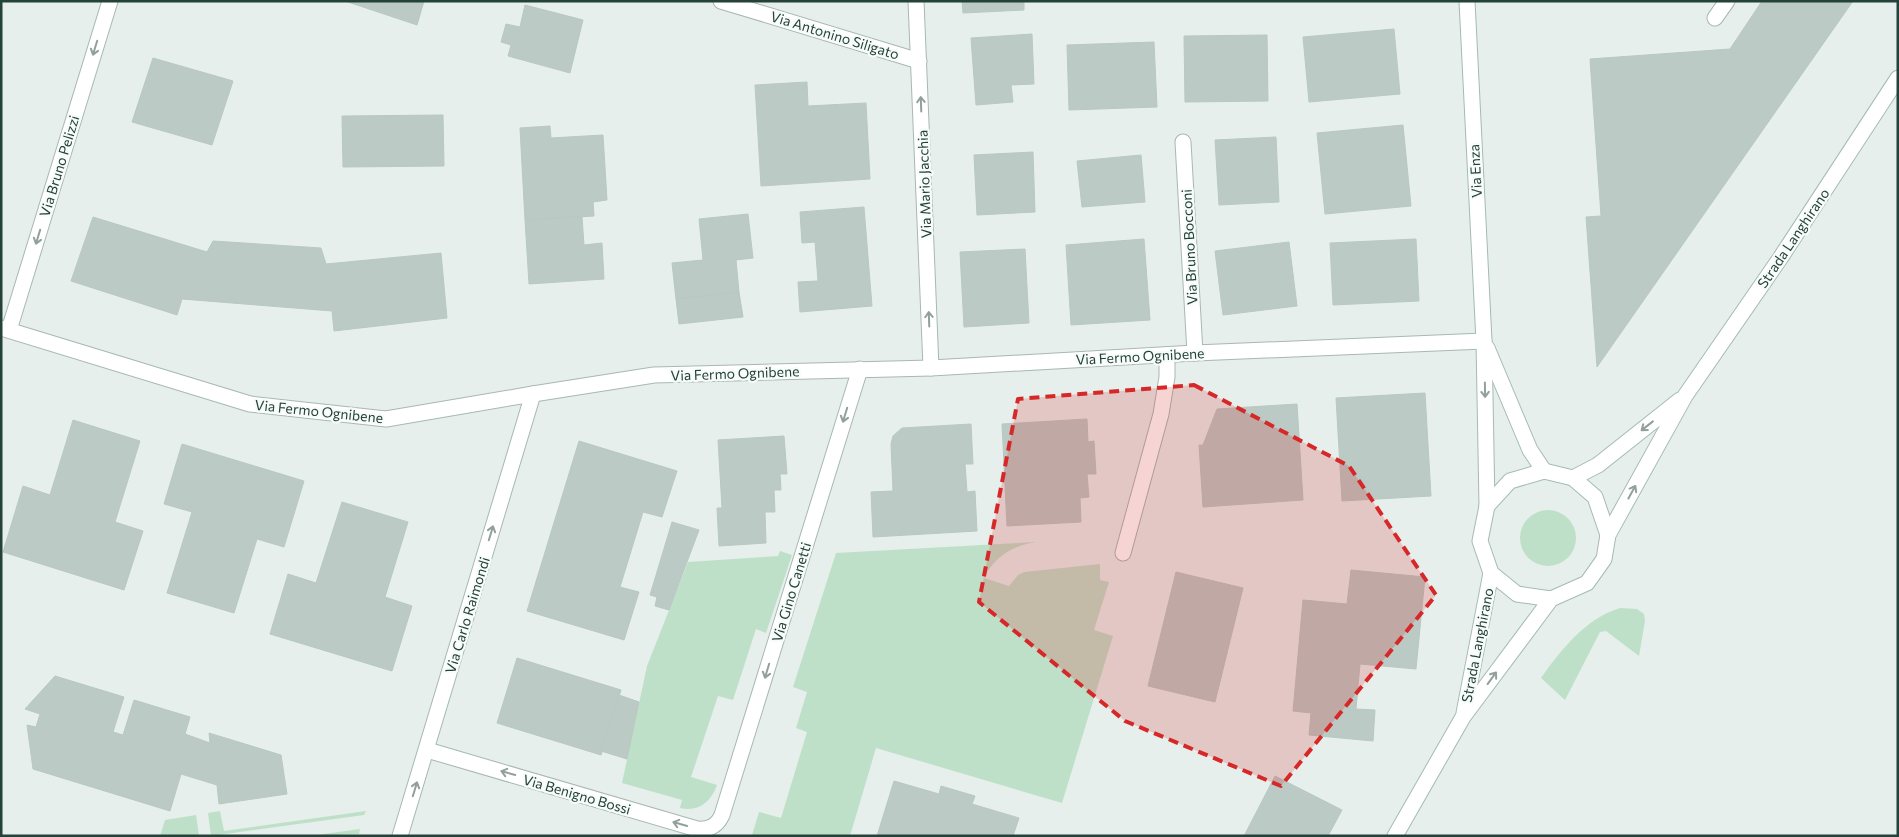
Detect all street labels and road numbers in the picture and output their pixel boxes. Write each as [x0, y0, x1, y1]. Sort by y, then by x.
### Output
street label: Via Antonino Siligato [769, 7, 901, 63]
street label: Via Bruno Pelizzi [35, 113, 83, 219]
street label: Via Mario Jacchia [914, 130, 934, 238]
street label: Via Enza [1465, 144, 1485, 198]
street label: Strada Langhirano [1753, 185, 1833, 291]
street label: Via Bruno Bocconi [1177, 189, 1201, 305]
street label: Via Fermo Ognibene [1075, 344, 1205, 368]
street label: Via Fermo Ognibene [670, 362, 800, 384]
street label: Via Fermo Ognibene [254, 396, 384, 426]
street label: Via Gino Canetti [768, 540, 814, 644]
street label: Via Carlo Raimondi [441, 555, 493, 675]
street label: Strada Langhirano [1458, 586, 1496, 704]
street label: Via Benigno Bossi [521, 770, 633, 818]

